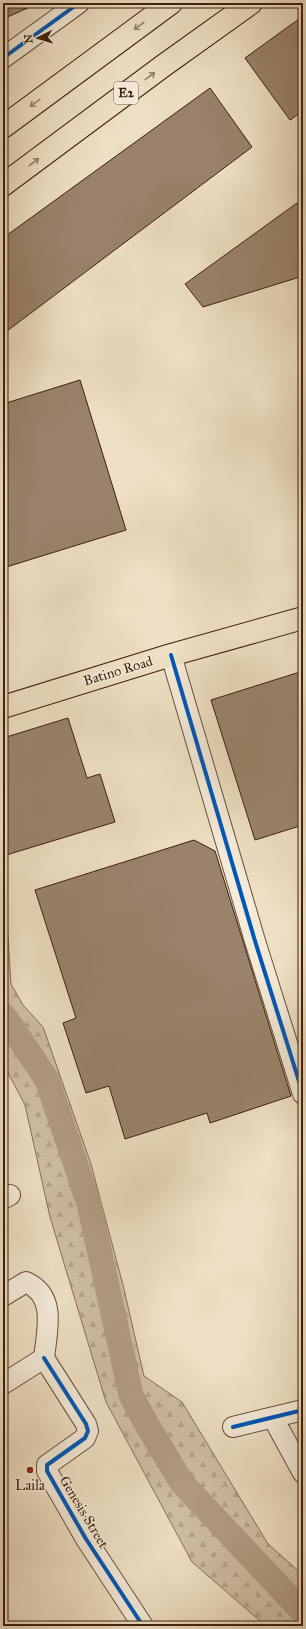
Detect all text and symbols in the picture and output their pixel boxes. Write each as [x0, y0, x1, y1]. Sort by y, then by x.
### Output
north arrow [18, 18, 58, 58]
one-way arrow [134, 22, 145, 30]
text: N [22, 33, 35, 44]
one-way arrow [144, 71, 155, 80]
road number: E2 [114, 82, 138, 104]
one-way arrow [29, 99, 40, 107]
one-way arrow [29, 158, 40, 166]
street label: Batino Road [81, 652, 155, 690]
marker: Laila [25, 1465, 35, 1475]
street label: Genesis Street [56, 1473, 112, 1551]
place label: Laila [15, 1477, 45, 1494]

